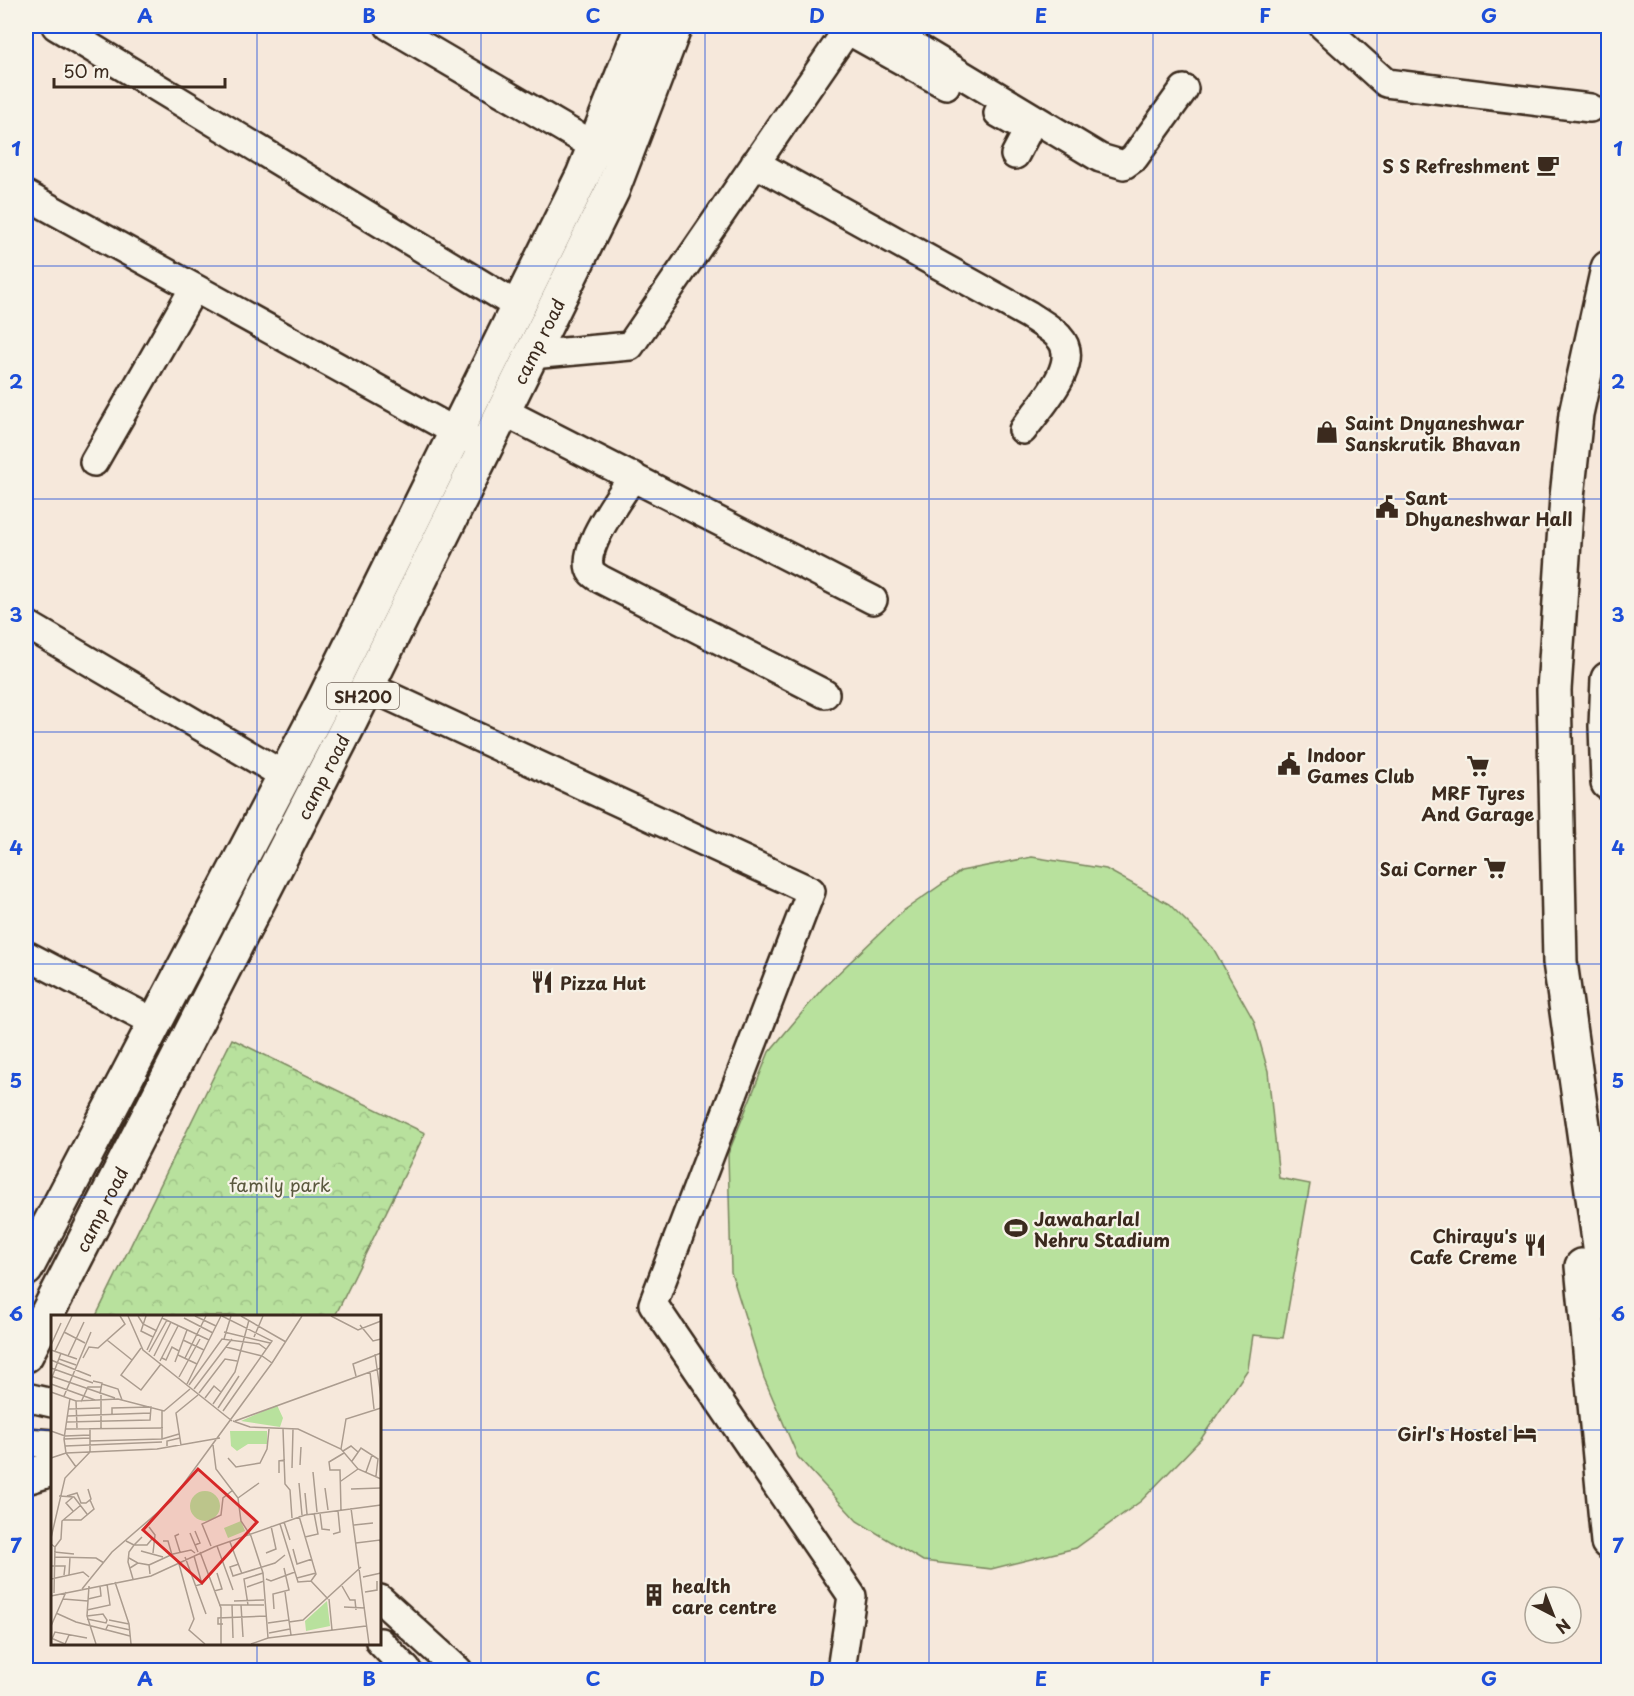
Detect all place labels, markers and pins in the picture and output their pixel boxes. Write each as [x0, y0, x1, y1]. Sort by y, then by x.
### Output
place label: S S Refreshment [1383, 152, 1530, 179]
cafe icon: S S Refreshment [1535, 152, 1561, 178]
place label: Saint Dnyaneshwar Sanskrutik Bhavan [1345, 409, 1525, 457]
shop icon: Saint Dnyaneshwar Sanskrutik Bhavan [1314, 419, 1340, 445]
place label: Sant Dhyaneshwar Hall [1405, 484, 1572, 532]
public building icon: Sant Dhyaneshwar Hall [1374, 494, 1400, 520]
place label: Indoor Games Club [1307, 741, 1415, 789]
public building icon: Indoor Games Club [1276, 751, 1302, 777]
supermarket icon: MRF Tyres And Garage [1465, 753, 1491, 779]
place label: MRF Tyres And Garage [1422, 779, 1535, 827]
place label: Sai Corner [1380, 855, 1478, 882]
supermarket icon: Sai Corner [1482, 855, 1508, 881]
restaurant icon: Pizza Hut [529, 969, 555, 995]
place label: Pizza Hut [560, 969, 647, 996]
place label: Jawaharlal Nehru Stadium [1034, 1205, 1170, 1253]
sports icon: Jawaharlal Nehru Stadium [1003, 1215, 1029, 1241]
place label: Chirayu's Cafe Creme [1410, 1222, 1517, 1270]
restaurant icon: Chirayu's Cafe Creme [1522, 1232, 1548, 1258]
place label: Girl's Hostel [1397, 1420, 1507, 1447]
hotel icon: Girl's Hostel [1512, 1420, 1538, 1446]
place label: health care centre [672, 1572, 777, 1620]
building icon: health care centre [641, 1582, 667, 1608]

